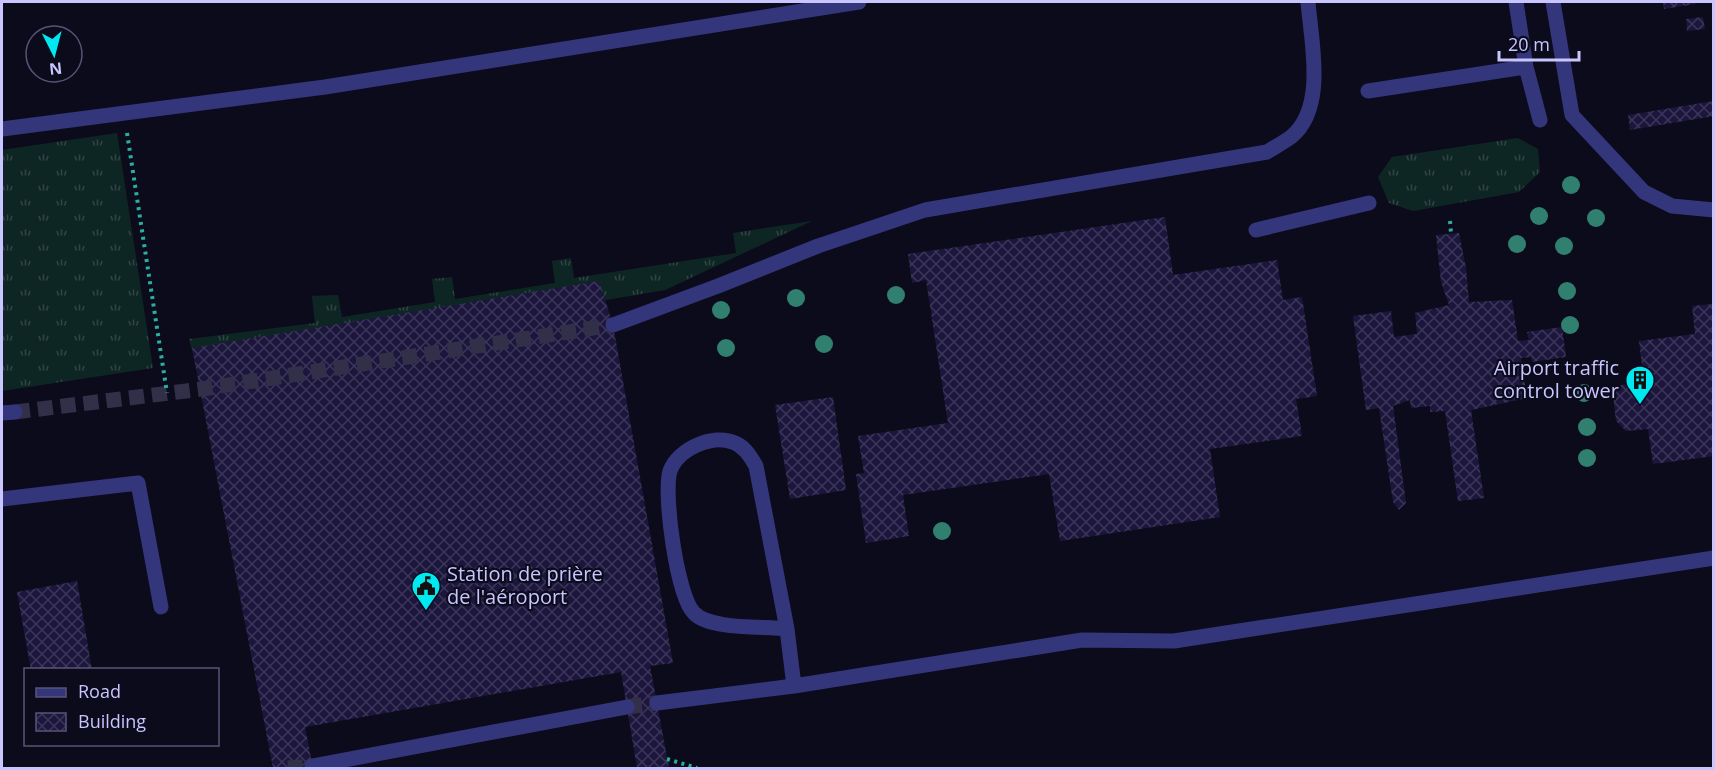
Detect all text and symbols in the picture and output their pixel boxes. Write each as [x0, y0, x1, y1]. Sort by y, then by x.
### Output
north arrow [24, 24, 84, 84]
scale bar [1499, 24, 1578, 62]
text: 20 m [1508, 32, 1550, 56]
text: N [48, 57, 63, 81]
place label: Airport traffic control tower [1493, 354, 1619, 404]
building icon: Airport traffic control tower [1624, 364, 1656, 406]
place label: Station de prière de l'aéroport [447, 560, 603, 610]
public building icon: Station de prière de l'aéroport [410, 570, 442, 612]
legend [24, 668, 219, 746]
text: Road [78, 679, 121, 703]
text: Building [78, 709, 146, 733]

